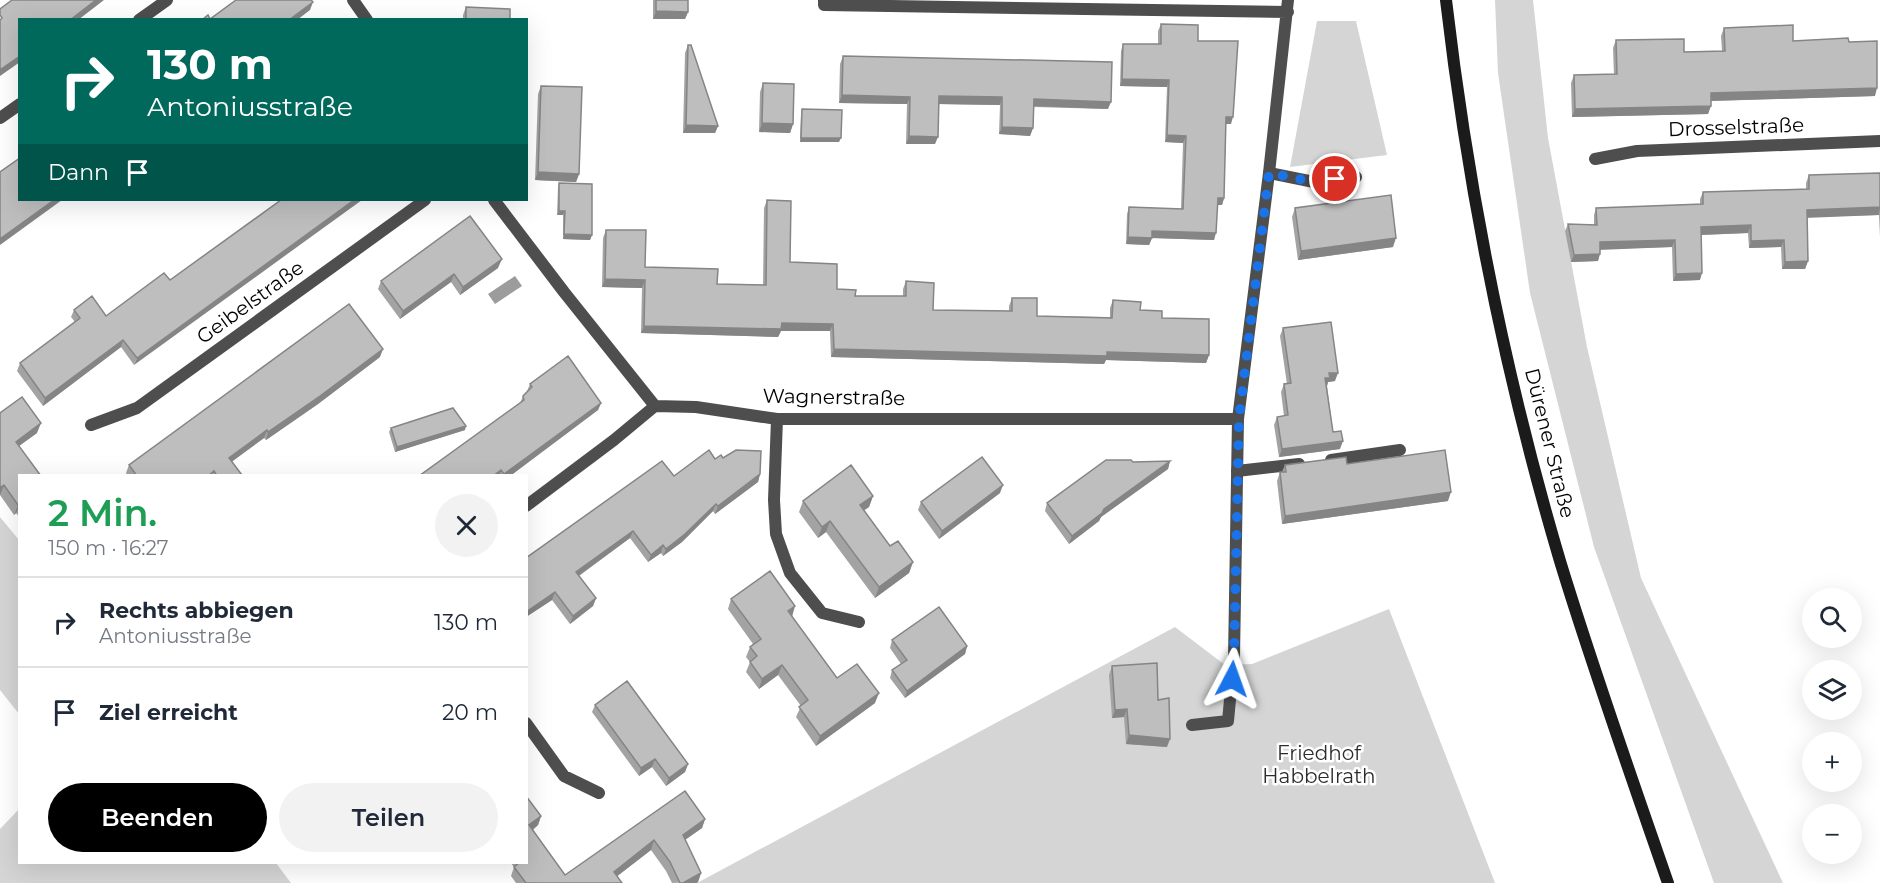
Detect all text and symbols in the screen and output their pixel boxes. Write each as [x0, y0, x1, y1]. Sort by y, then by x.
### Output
text: 130 m [147, 38, 273, 90]
icon: right [48, 42, 126, 120]
text: Antoniusstraße [147, 90, 353, 123]
street label: Drosselstraße [1668, 113, 1804, 141]
pin [1309, 153, 1360, 204]
icon: arrive [121, 156, 154, 189]
text: Dann [48, 159, 109, 186]
icon: arrive [1318, 162, 1351, 195]
street label: Geibelstraße [192, 255, 308, 349]
street label: Dürener Straße [1520, 366, 1580, 520]
street label: Wagnerstraße [763, 384, 905, 410]
text: 2 Min. [48, 491, 157, 535]
button: close [435, 494, 498, 557]
text: 150 m · 16:27 [48, 536, 169, 560]
map controls [1802, 588, 1862, 864]
button: search [1802, 588, 1862, 648]
text: Rechts abbiegen [99, 597, 294, 624]
icon: right [48, 606, 81, 639]
text: 130 m [434, 609, 498, 636]
text: Antoniusstraße [99, 624, 252, 648]
position arrow [1200, 647, 1264, 711]
button: layers [1802, 660, 1862, 720]
icon: arrive [48, 696, 81, 729]
text: Ziel erreicht [99, 699, 238, 726]
text: 20 m [442, 699, 498, 726]
button: + [1802, 732, 1862, 792]
park label: Friedhof Habbelrath [1262, 741, 1376, 788]
button: Beenden [48, 783, 267, 852]
button: Teilen [279, 783, 498, 852]
button: − [1802, 804, 1862, 864]

